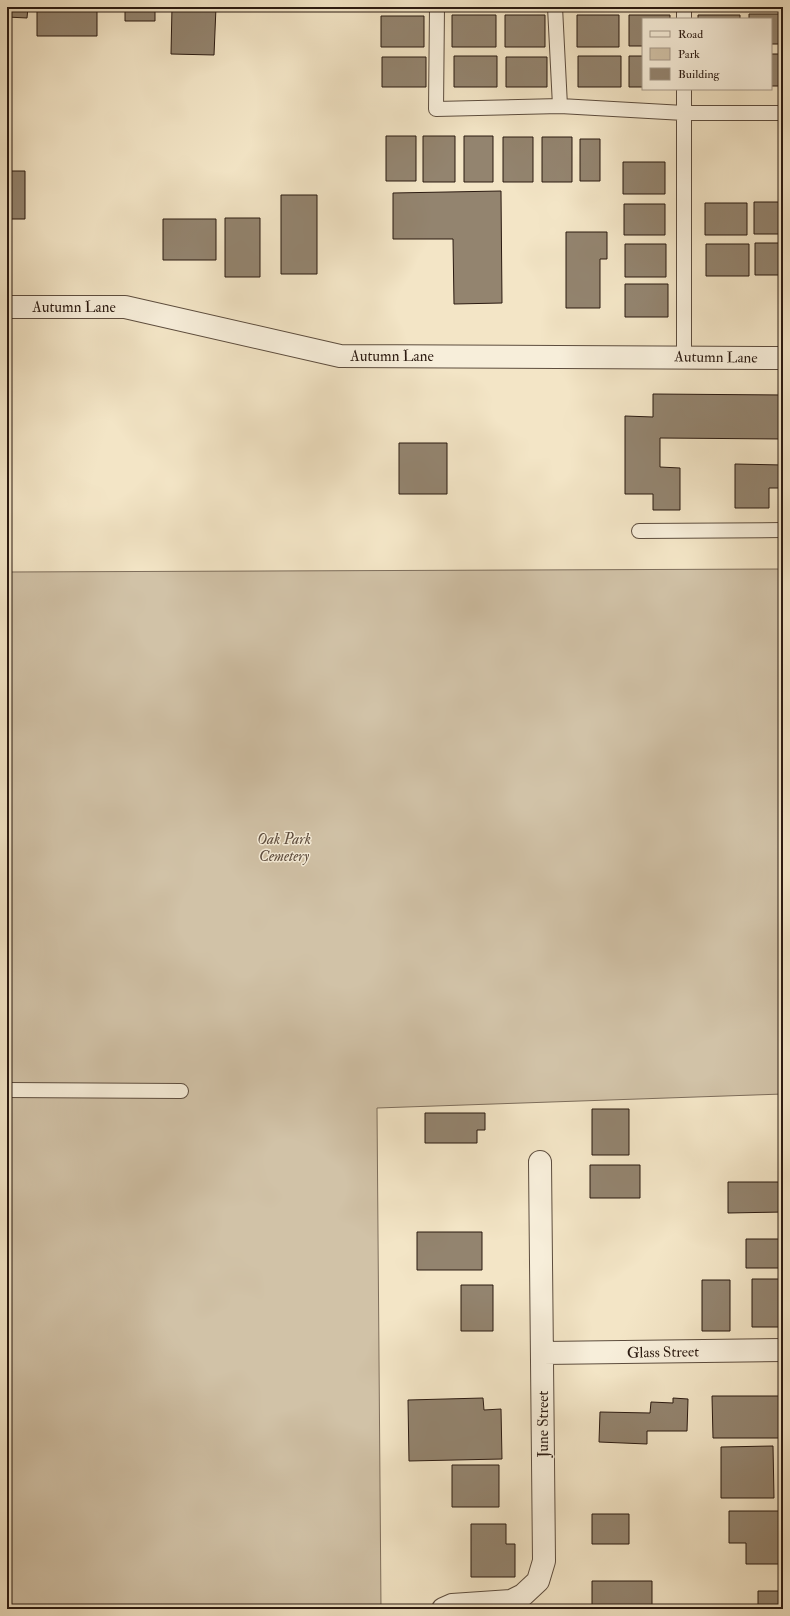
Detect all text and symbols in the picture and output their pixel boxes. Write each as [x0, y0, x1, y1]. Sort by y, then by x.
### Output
legend [642, 18, 772, 90]
text: Road [678, 27, 703, 42]
text: Park [678, 47, 700, 62]
text: Building [678, 67, 721, 82]
street label: Autumn Lane [31, 298, 116, 317]
street label: Autumn Lane [349, 347, 434, 366]
street label: Autumn Lane [673, 347, 758, 368]
park label: Oak Park Cemetery [257, 830, 311, 866]
street label: Glass Street [627, 1342, 699, 1363]
street label: June Street [534, 1390, 554, 1458]

